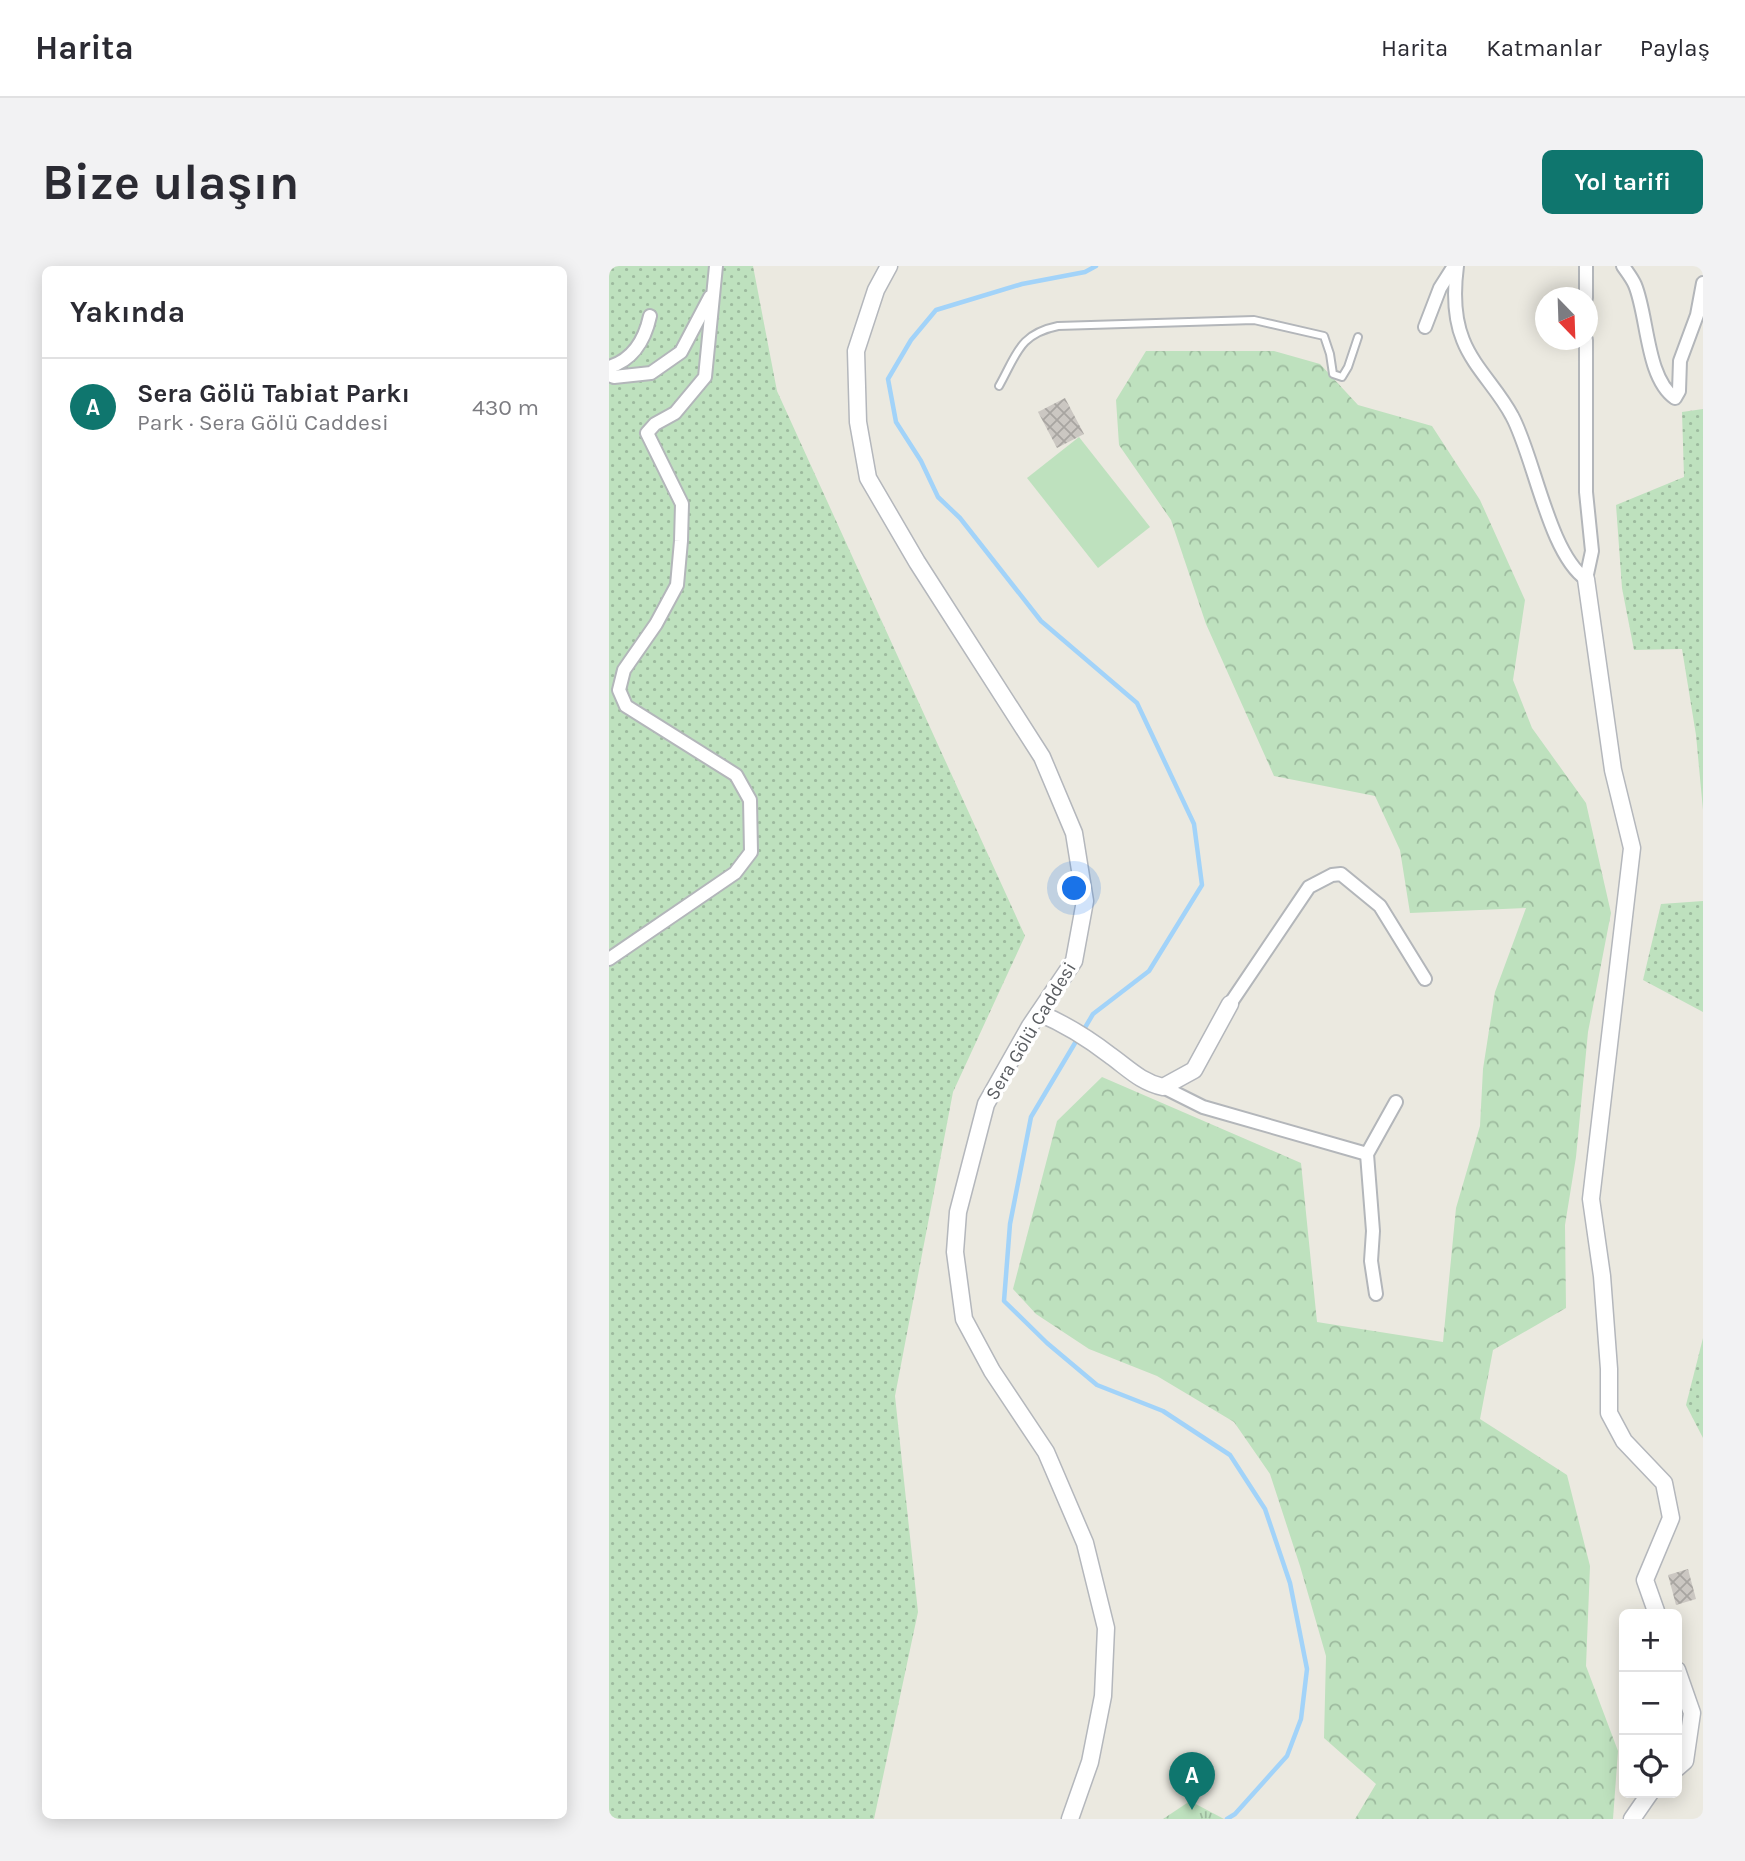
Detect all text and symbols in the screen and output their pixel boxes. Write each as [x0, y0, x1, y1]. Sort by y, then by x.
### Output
text: Harita [35, 29, 134, 67]
text: Harita [1381, 34, 1448, 62]
text: Katmanlar [1486, 34, 1602, 62]
text: Paylaş [1640, 34, 1710, 62]
button: Yol tarifi [1542, 150, 1703, 214]
text: Bize ulaşın [42, 154, 299, 211]
north arrow [1535, 287, 1598, 350]
text: Yakında [70, 294, 185, 330]
text: Sera Gölü Tabiat Parkı [137, 378, 410, 409]
text: A [86, 394, 100, 421]
text: 430 m [472, 394, 539, 421]
text: Park · Sera Gölü Caddesi [137, 409, 389, 436]
your location [1057, 871, 1091, 905]
street label: Sera Gölü Caddesi [981, 958, 1081, 1104]
map controls [1619, 1609, 1682, 1798]
button: + [1619, 1609, 1682, 1672]
button: − [1619, 1672, 1682, 1735]
button: locate [1619, 1735, 1682, 1798]
pin: A [1169, 1752, 1215, 1810]

